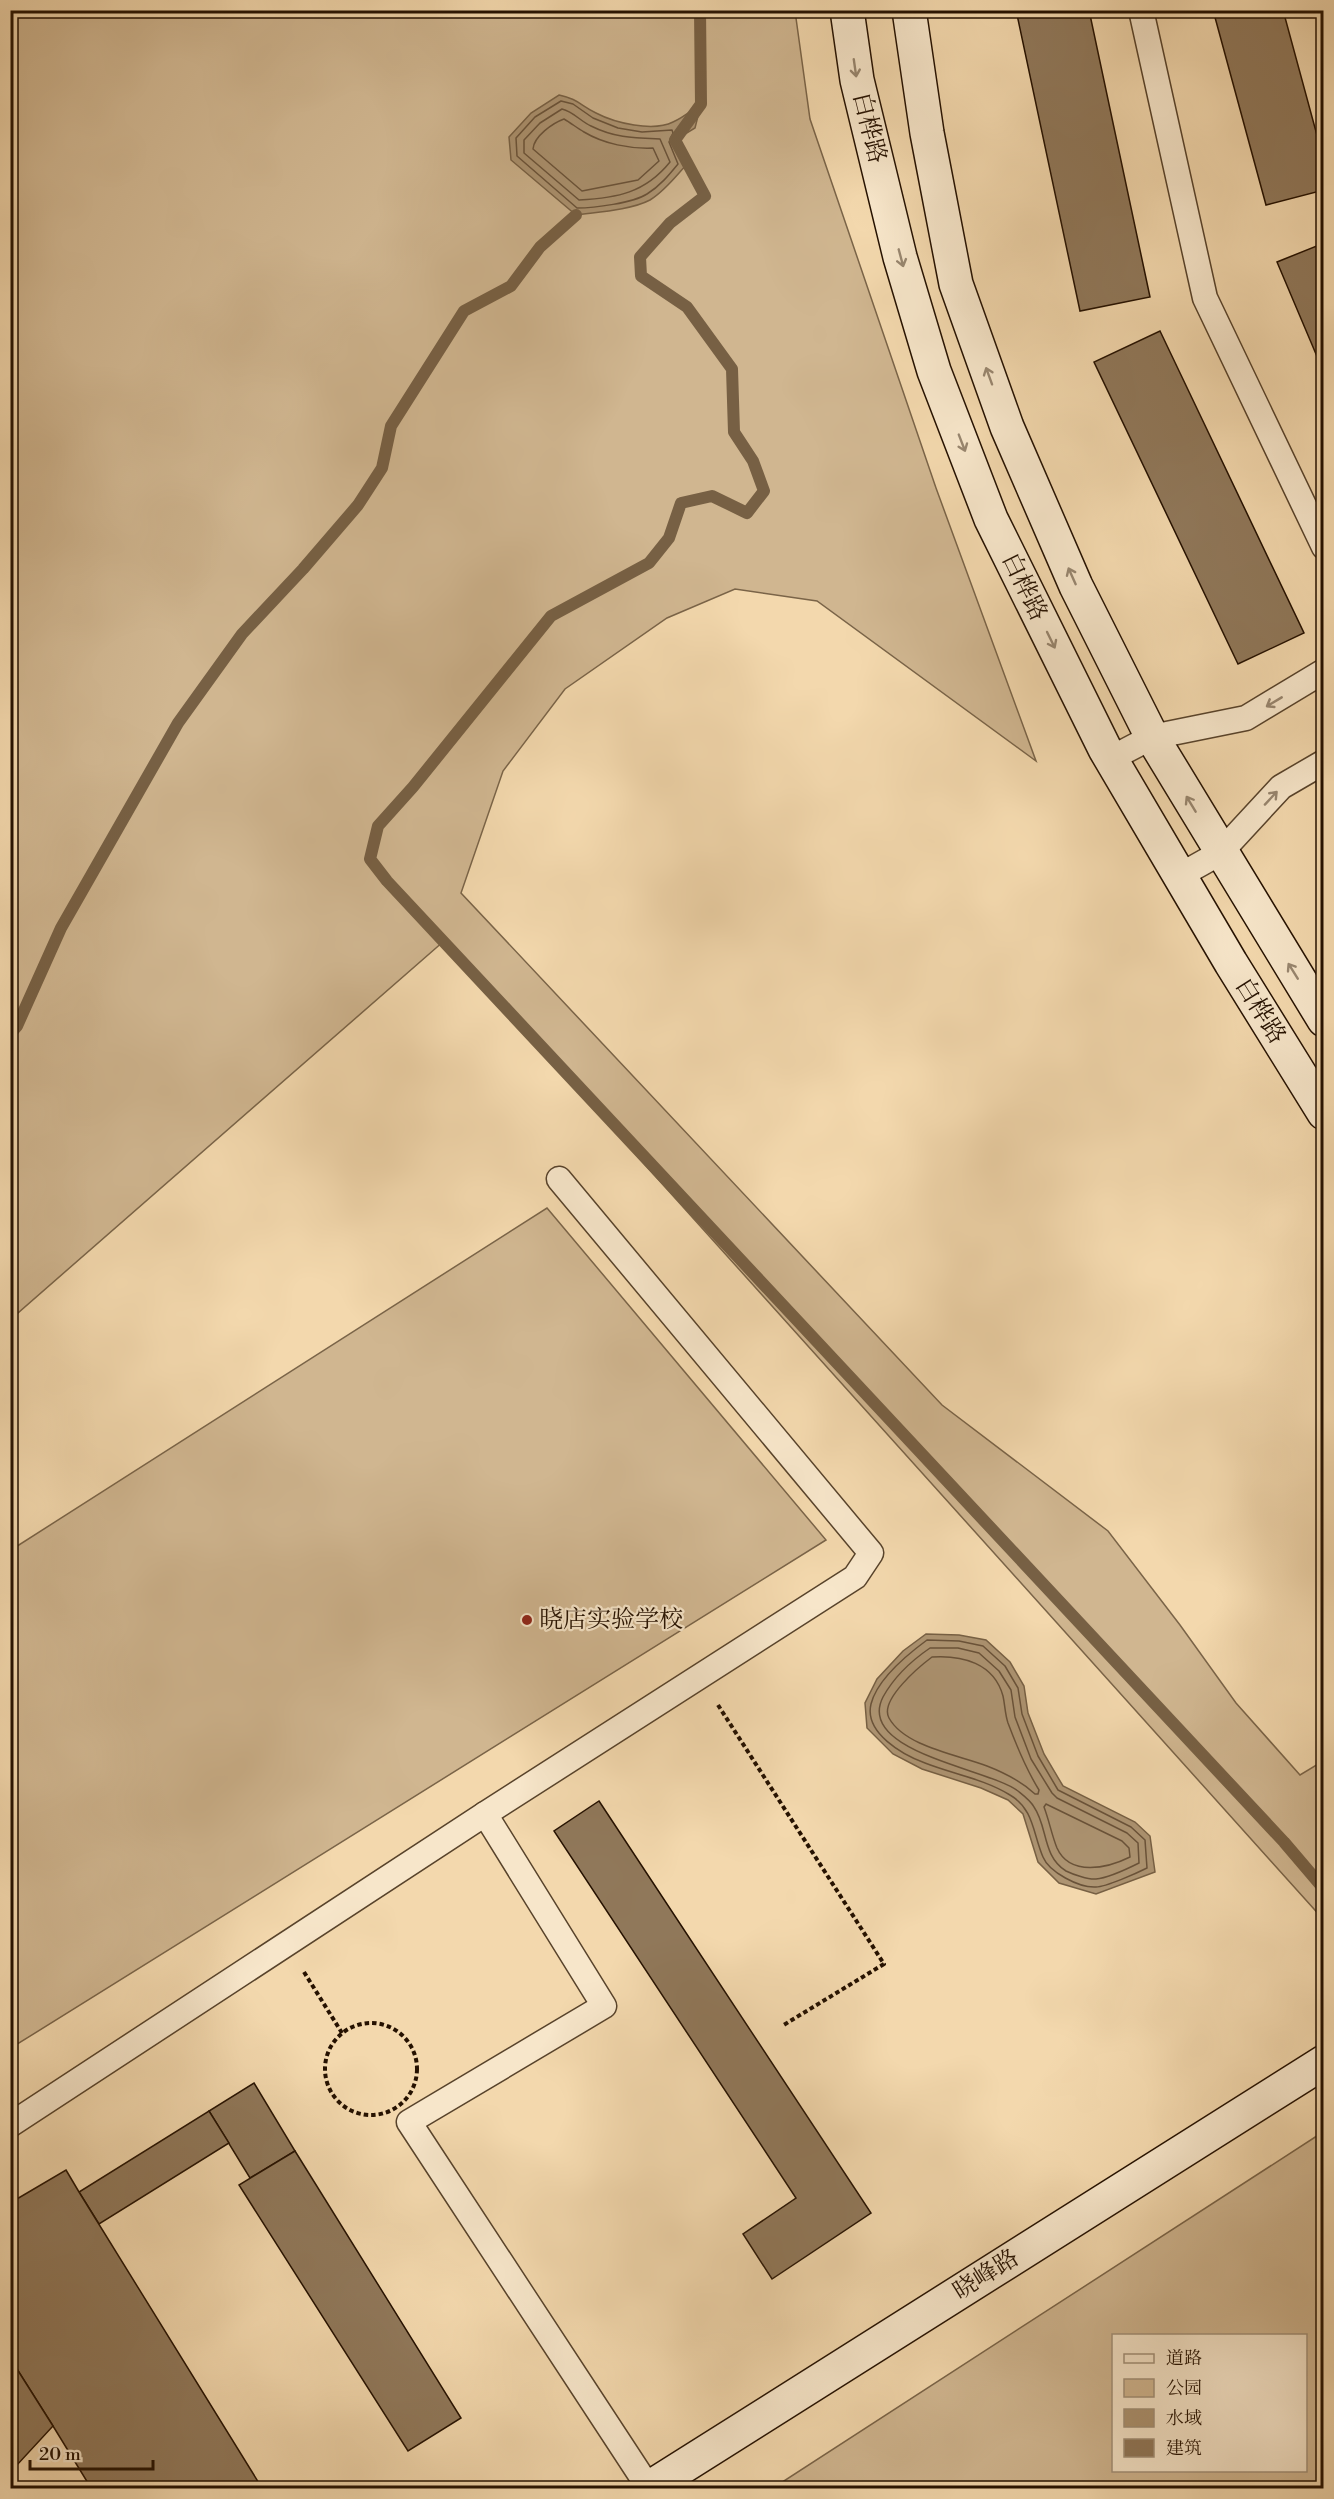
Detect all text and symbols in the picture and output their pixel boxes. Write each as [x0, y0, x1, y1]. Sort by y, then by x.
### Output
one-way arrow [850, 58, 861, 78]
street label: 白桦路 [846, 89, 892, 167]
one-way arrow [896, 248, 907, 267]
one-way arrow [983, 367, 994, 386]
one-way arrow [957, 433, 968, 452]
street label: 白桦路 [995, 548, 1053, 626]
one-way arrow [1066, 567, 1077, 585]
one-way arrow [1045, 630, 1057, 648]
one-way arrow [1266, 696, 1283, 708]
one-way arrow [1263, 791, 1278, 806]
one-way arrow [1185, 796, 1197, 813]
one-way arrow [1286, 963, 1298, 980]
street label: 白桦路 [1228, 973, 1292, 1049]
place label: 晓店实验学校 [539, 1605, 683, 1635]
marker: 晓店实验学校 [520, 1613, 534, 1627]
street label: 晓峰路 [948, 2243, 1024, 2307]
legend [1112, 2334, 1307, 2472]
text: 道路 [1166, 2347, 1202, 2370]
text: 公园 [1166, 2377, 1202, 2400]
text: 水域 [1166, 2407, 1202, 2430]
scale bar [30, 2433, 153, 2471]
text: 建筑 [1166, 2437, 1202, 2460]
text: 20 m [39, 2443, 81, 2466]

